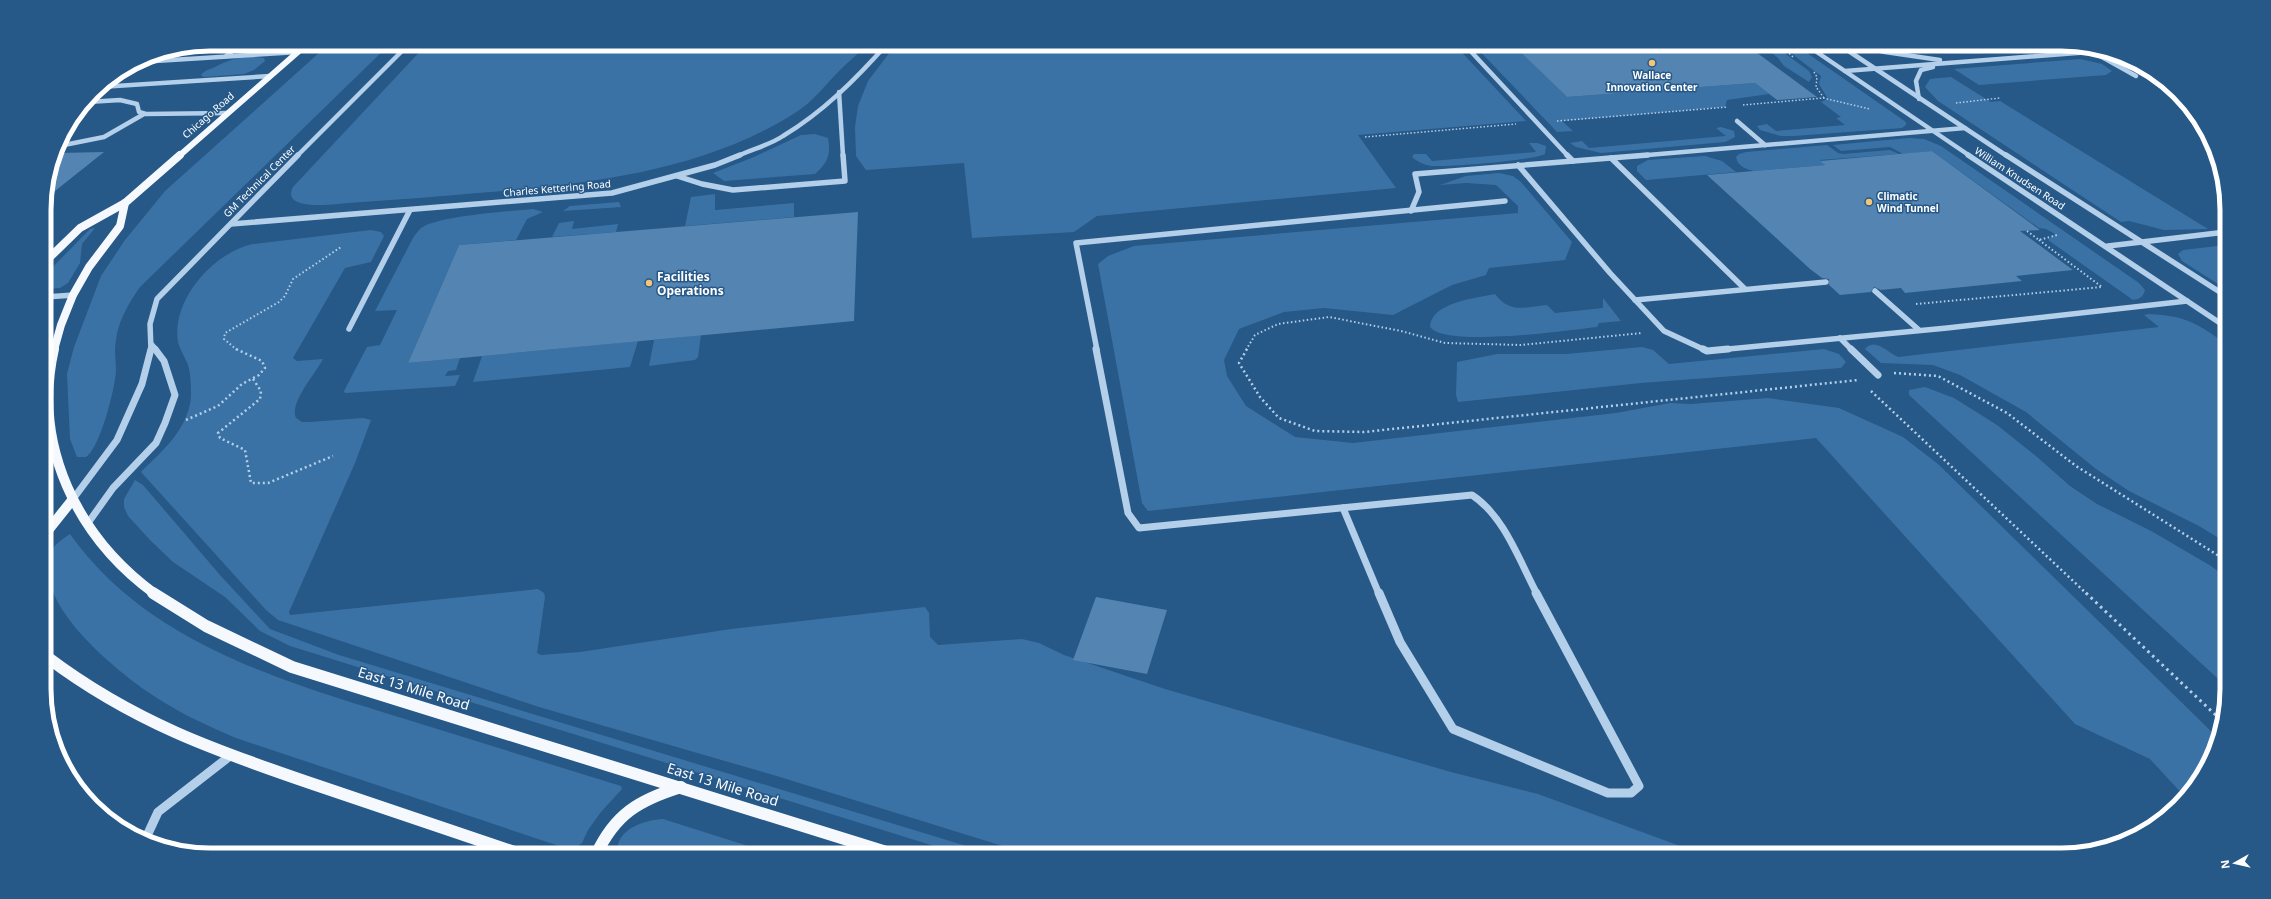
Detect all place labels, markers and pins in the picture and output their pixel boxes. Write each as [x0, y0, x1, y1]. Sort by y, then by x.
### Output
marker: Wallace Innovation Center [1647, 58, 1657, 68]
place label: Wallace Innovation Center [1607, 68, 1698, 94]
place label: Climatic Wind Tunnel [1877, 189, 1939, 215]
marker: Climatic Wind Tunnel [1864, 197, 1874, 207]
place label: Facilities Operations [657, 268, 724, 299]
marker: Facilities Operations [644, 278, 654, 288]

